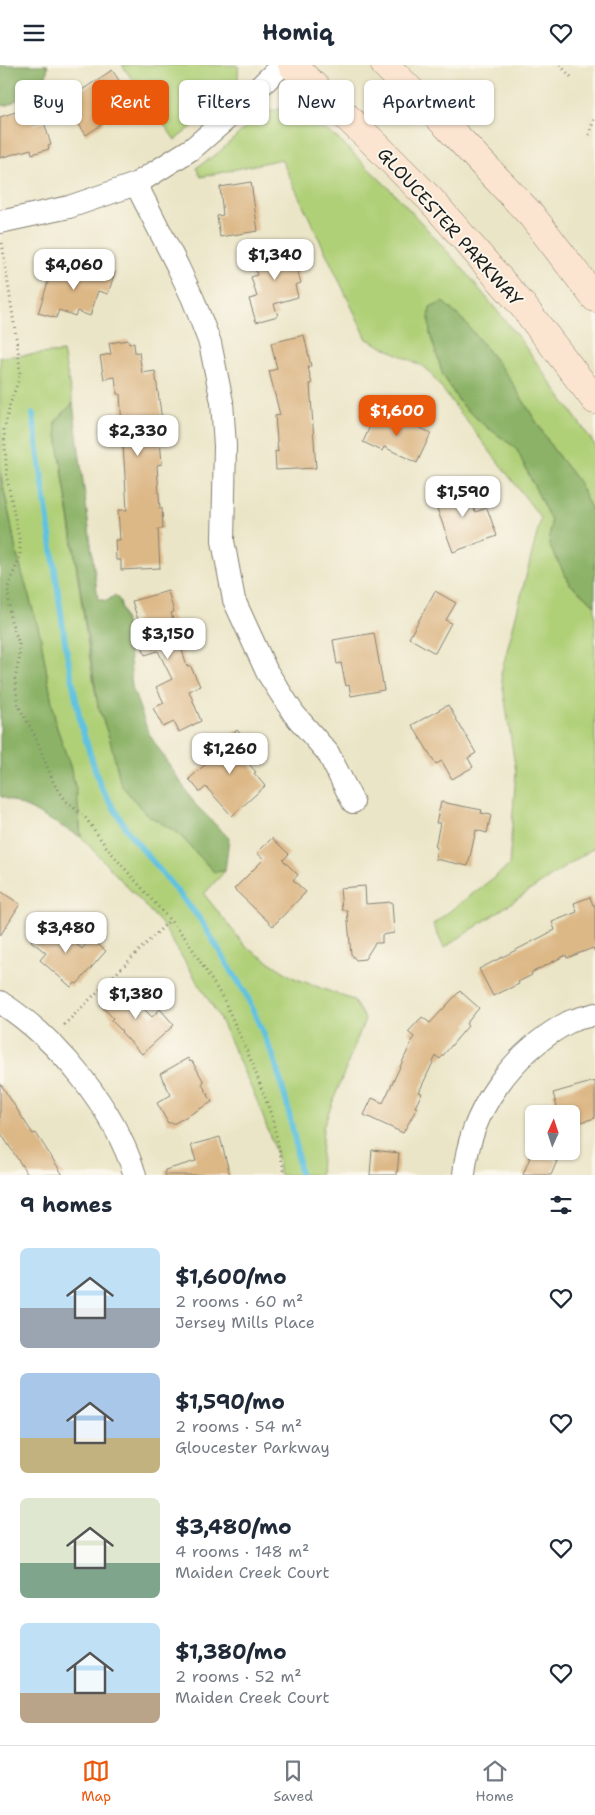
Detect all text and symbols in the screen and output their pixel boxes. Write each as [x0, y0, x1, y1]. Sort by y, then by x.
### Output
text: Homiq [262, 18, 333, 47]
icon: menu [20, 19, 48, 47]
icon: heart [547, 19, 575, 47]
chip: Buy [15, 80, 82, 125]
chip: Rent [92, 80, 169, 125]
chip: Filters [179, 80, 269, 125]
chip: New [279, 80, 354, 125]
chip: Apartment [364, 80, 494, 125]
street label: GLOUCESTER PARKWAY [372, 142, 528, 312]
pin: $1,340 [234, 239, 316, 281]
text: $1,340 [248, 244, 302, 265]
pin: $4,060 [33, 249, 115, 291]
text: $4,060 [45, 254, 103, 275]
pin: $1,600 [356, 395, 438, 437]
text: $1,600 [370, 400, 424, 421]
pin: $2,330 [97, 415, 179, 457]
text: $2,330 [108, 420, 168, 441]
pin: $1,590 [422, 475, 504, 518]
text: $1,590 [436, 481, 490, 502]
pin: $3,150 [127, 617, 209, 660]
text: $3,150 [142, 623, 194, 644]
pin: $1,260 [189, 733, 271, 775]
text: $1,260 [203, 738, 257, 759]
pin: $3,480 [25, 911, 107, 954]
text: $3,480 [37, 917, 95, 938]
pin: $1,380 [95, 977, 177, 1020]
text: $1,380 [109, 983, 163, 1004]
north arrow [525, 1105, 580, 1160]
map controls [525, 1105, 580, 1160]
text: 9 homes [20, 1191, 112, 1219]
icon: filters [547, 1191, 575, 1219]
text: $1,600/mo [175, 1263, 287, 1291]
icon: home [60, 1268, 120, 1328]
icon: heart [547, 1284, 575, 1312]
text: 2 rooms · 60 m² [175, 1291, 303, 1312]
text: Jersey Mills Place [175, 1312, 315, 1333]
text: $1,590/mo [175, 1388, 285, 1416]
icon: home [60, 1393, 120, 1453]
icon: heart [547, 1409, 575, 1437]
text: 2 rooms · 54 m² [175, 1416, 302, 1437]
text: Gloucester Parkway [175, 1437, 330, 1458]
text: $3,480/mo [175, 1513, 292, 1541]
icon: home [60, 1518, 120, 1578]
icon: heart [547, 1534, 575, 1562]
text: 4 rooms · 148 m² [175, 1541, 309, 1562]
text: Maiden Creek Court [175, 1562, 329, 1583]
text: $1,380/mo [175, 1638, 287, 1666]
icon: home [60, 1643, 120, 1703]
icon: heart [547, 1659, 575, 1687]
text: 2 rooms · 52 m² [175, 1666, 302, 1687]
text: Maiden Creek Court [175, 1687, 329, 1708]
tab: Map [81, 1757, 111, 1805]
tab: Saved [273, 1757, 313, 1805]
tab: Home [475, 1757, 514, 1805]

